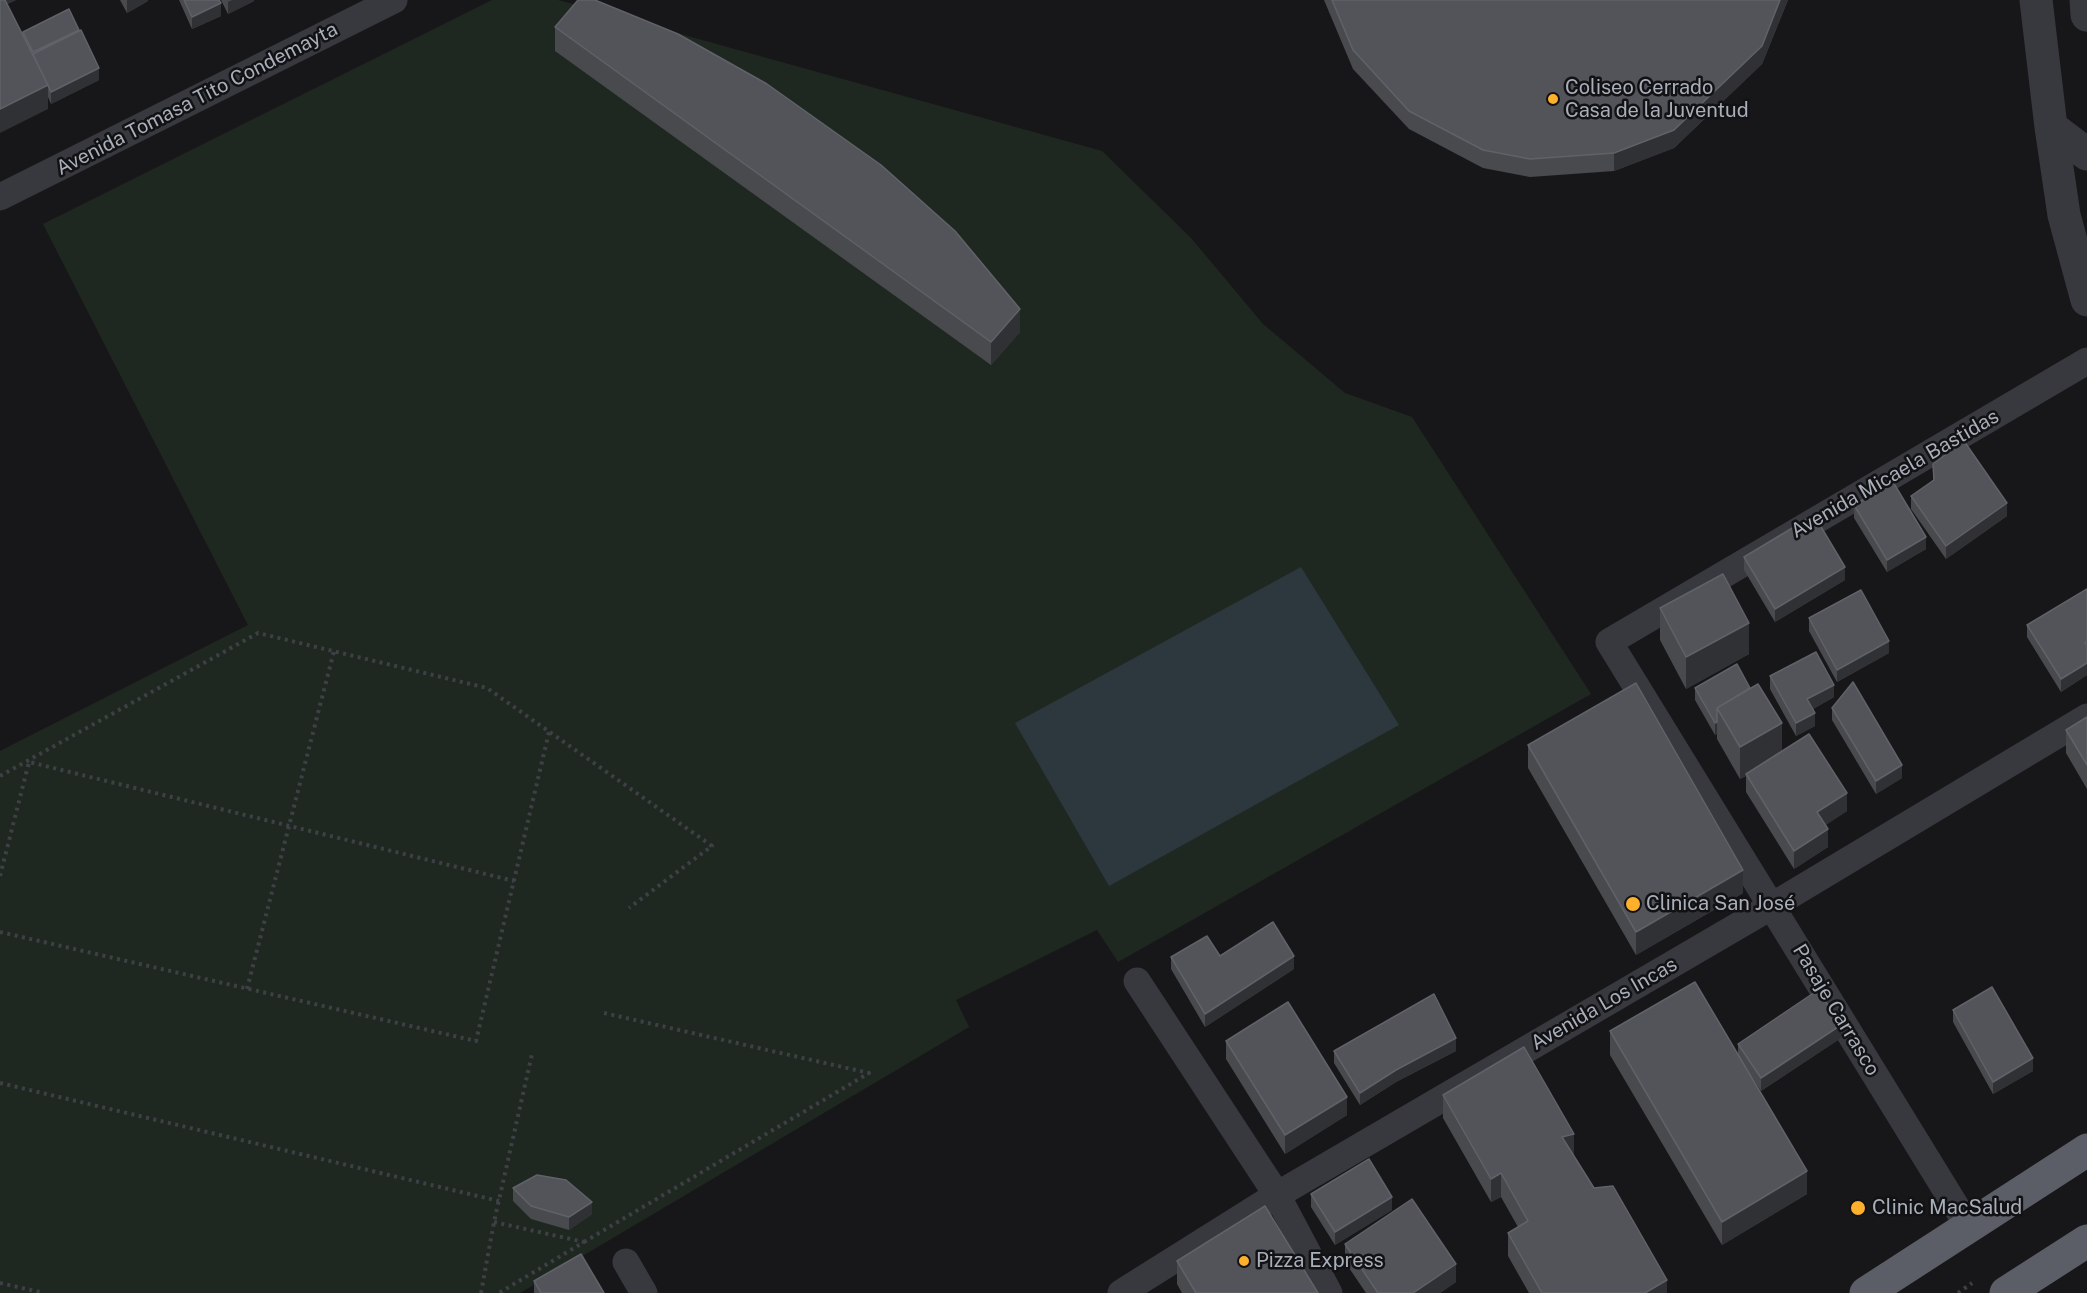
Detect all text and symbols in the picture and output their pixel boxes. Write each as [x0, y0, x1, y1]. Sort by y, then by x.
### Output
street label: Avenida Tomasa Tito Condemayta [52, 17, 342, 181]
place label: Coliseo Cerrado Casa de la Juventud [1565, 76, 1749, 123]
marker: Coliseo Cerrado Casa de la Juventud [1546, 92, 1560, 106]
street label: Avenida Micaela Bastidas [1787, 405, 2003, 543]
place label: Clinica San José [1646, 892, 1795, 916]
marker: Clinica San José [1624, 895, 1642, 913]
street label: Pasaje Carrasco [1787, 940, 1885, 1080]
street label: Avenida Los Incas [1527, 952, 1681, 1056]
place label: Clinic MacSalud [1872, 1196, 2022, 1220]
marker: Clinic MacSalud [1849, 1199, 1867, 1217]
place label: Pizza Express [1256, 1249, 1384, 1273]
marker: Pizza Express [1237, 1254, 1251, 1268]

